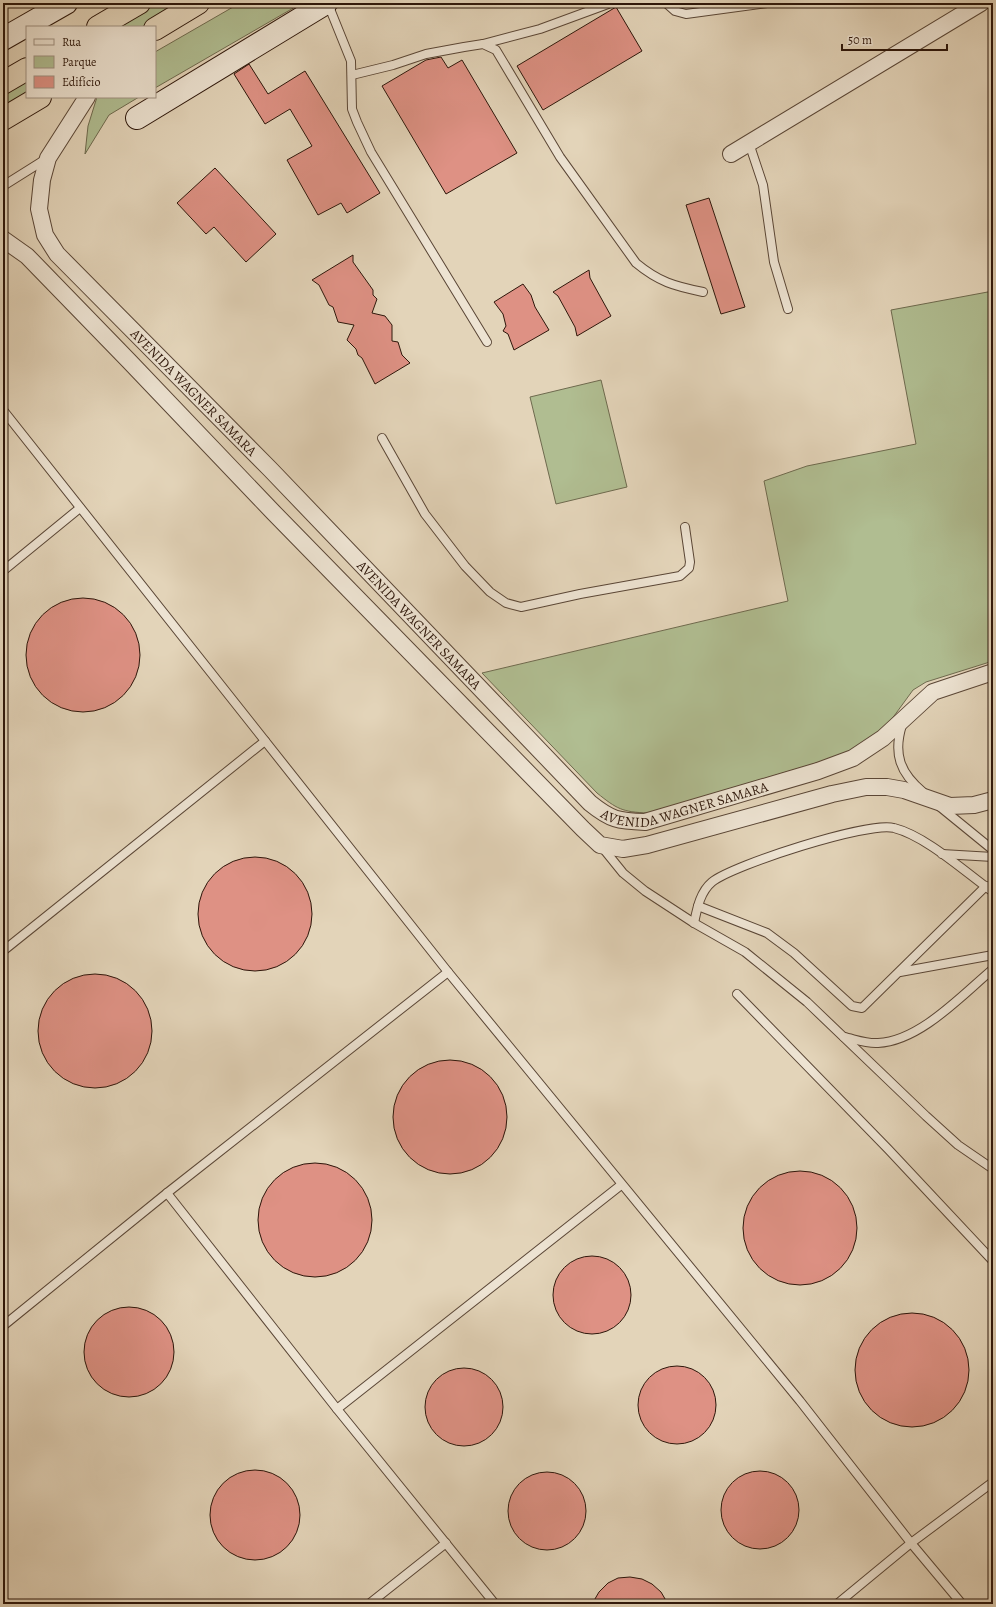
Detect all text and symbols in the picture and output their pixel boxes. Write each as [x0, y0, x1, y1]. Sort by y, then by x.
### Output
legend [26, 26, 156, 98]
scale bar [842, 26, 947, 52]
text: 50 m [848, 32, 872, 48]
text: Rua [62, 34, 81, 50]
text: Parque [62, 54, 97, 70]
text: Edifício [62, 74, 100, 90]
street label: AVENIDA WAGNER SAMARA [125, 324, 261, 461]
street label: AVENIDA WAGNER SAMARA [352, 556, 486, 695]
street label: AVENIDA WAGNER SAMARA [596, 777, 771, 832]

